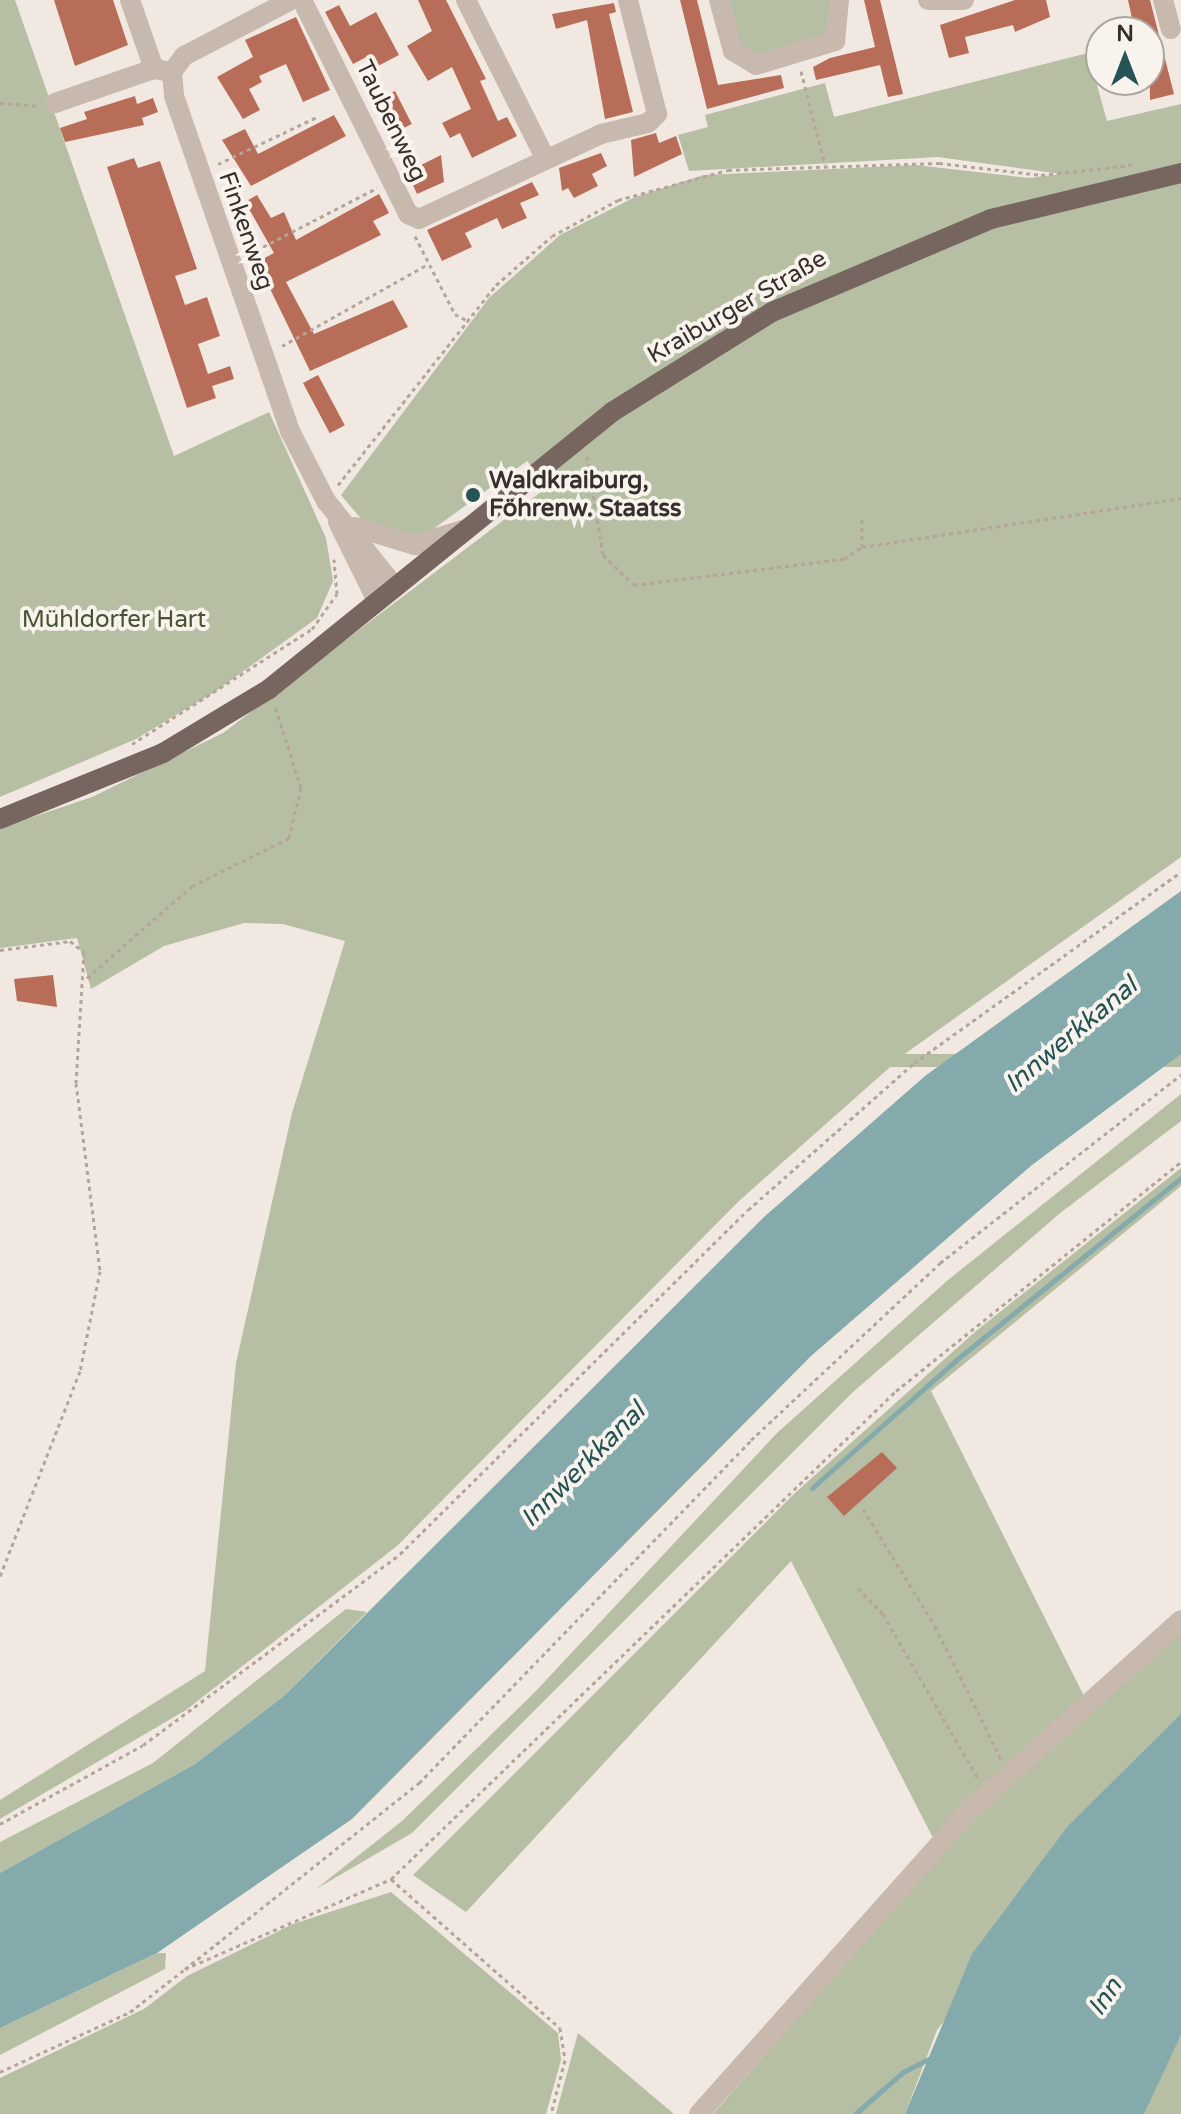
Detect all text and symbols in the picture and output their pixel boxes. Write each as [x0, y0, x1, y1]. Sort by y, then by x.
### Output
north arrow [1085, 16, 1165, 96]
text: N [1116, 21, 1134, 47]
street label: Taubenweg [349, 56, 433, 186]
street label: Finkenweg [212, 168, 280, 294]
street label: Kraiburger Straße [642, 244, 832, 370]
place label: Waldkraiburg, Föhrenw. Staatss [489, 467, 682, 523]
marker: Waldkraiburg, Föhrenw. Staatss [464, 486, 482, 504]
park label: Mühldorfer Hart [22, 606, 206, 634]
water label: Innwerkkanal [998, 971, 1144, 1099]
water label: Innwerkkanal [514, 1396, 652, 1534]
water label: Inn [1081, 1972, 1129, 2022]

